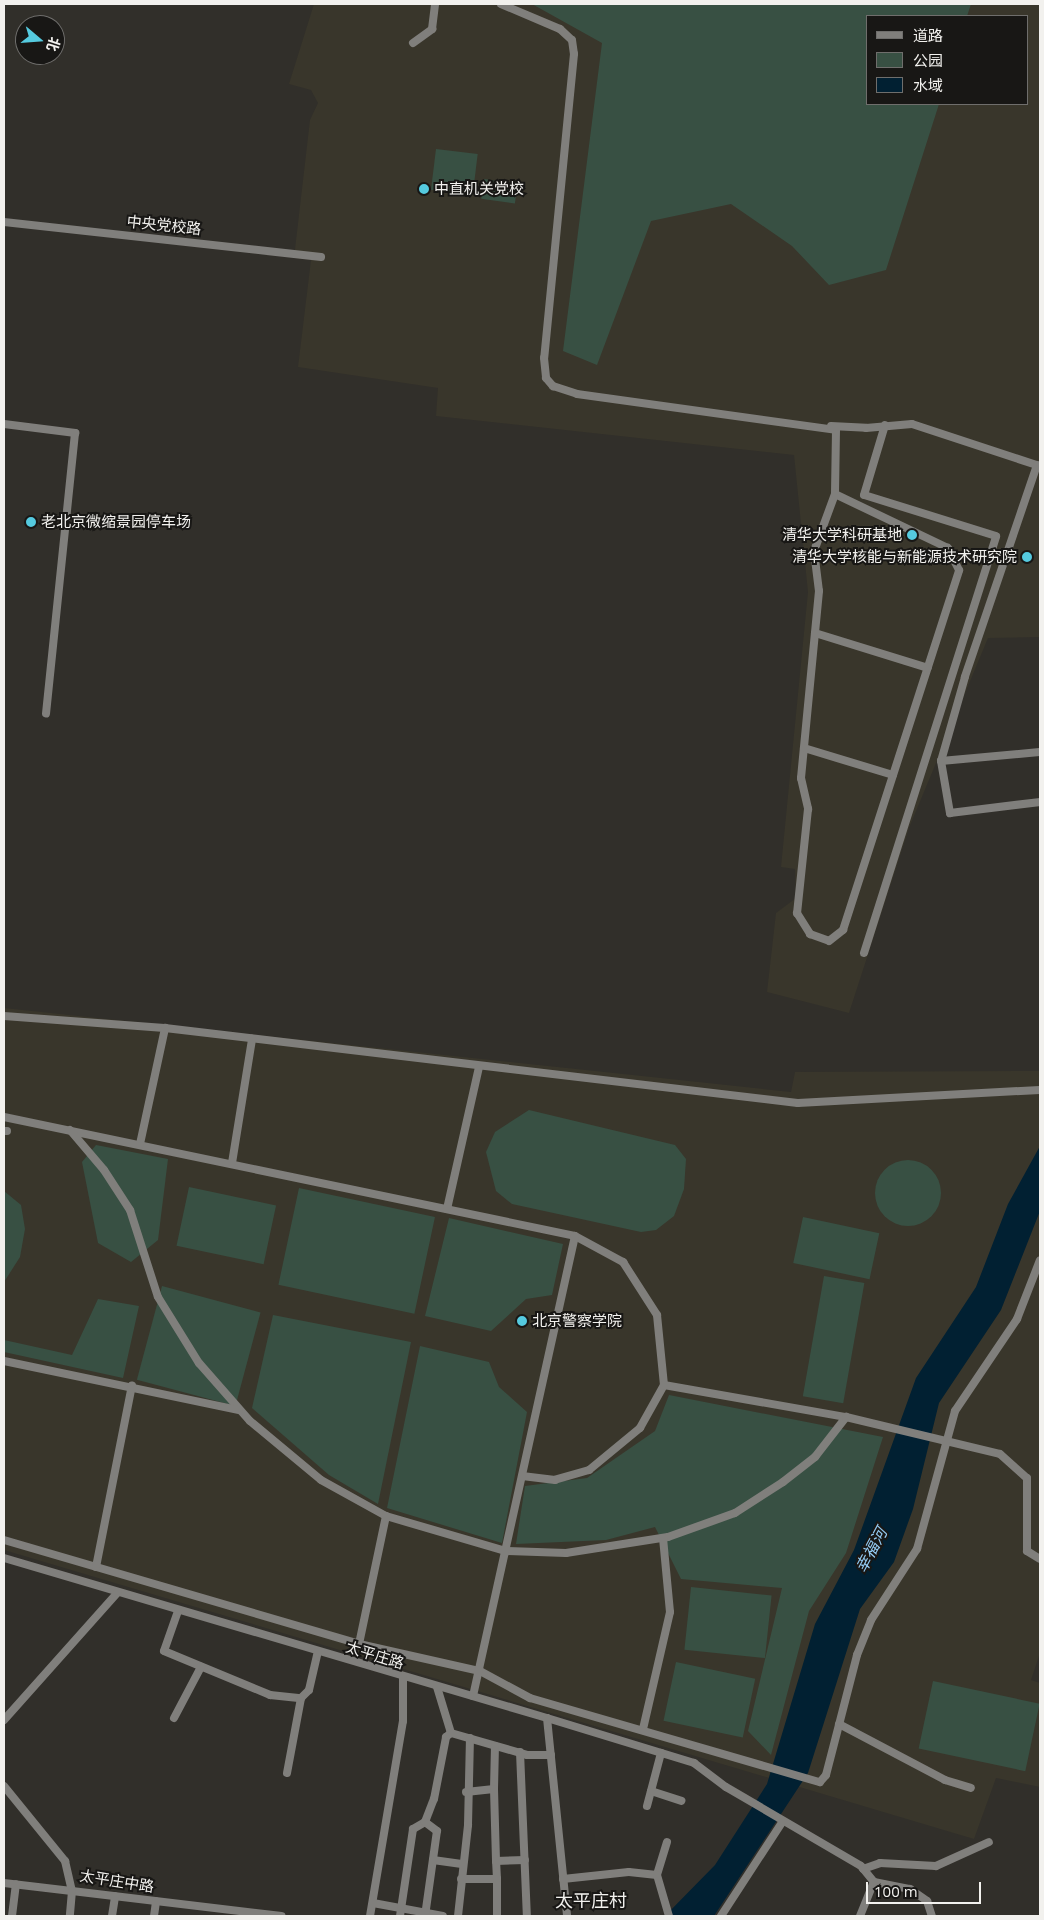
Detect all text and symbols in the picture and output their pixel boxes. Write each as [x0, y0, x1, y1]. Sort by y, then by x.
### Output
north arrow [15, 15, 65, 65]
legend [866, 15, 1029, 105]
text: 道路 [913, 25, 943, 45]
text: 北 [43, 35, 65, 54]
text: 公园 [913, 50, 943, 70]
text: 水域 [913, 75, 943, 95]
place label: 中直机关党校 [434, 180, 524, 198]
marker: 中直机关党校 [418, 183, 430, 195]
street label: 中央党校路 [126, 212, 202, 238]
place label: 老北京微缩景园停车场 [41, 513, 191, 531]
marker: 老北京微缩景园停车场 [25, 516, 37, 528]
place label: 清华大学科研基地 [782, 526, 902, 544]
marker: 清华大学科研基地 [906, 529, 918, 541]
place label: 清华大学核能与新能源技术研究院 [792, 548, 1017, 566]
marker: 清华大学核能与新能源技术研究院 [1021, 551, 1033, 563]
place label: 北京警察学院 [532, 1312, 622, 1330]
marker: 北京警察学院 [516, 1315, 528, 1327]
water label: 幸福河 [851, 1524, 891, 1576]
street label: 太平庄路 [344, 1638, 406, 1672]
street label: 太平庄中路 [79, 1866, 155, 1896]
scale bar [869, 1872, 984, 1904]
text: 100 m [874, 1881, 918, 1901]
district label: 太平庄村 [555, 1889, 627, 1911]

